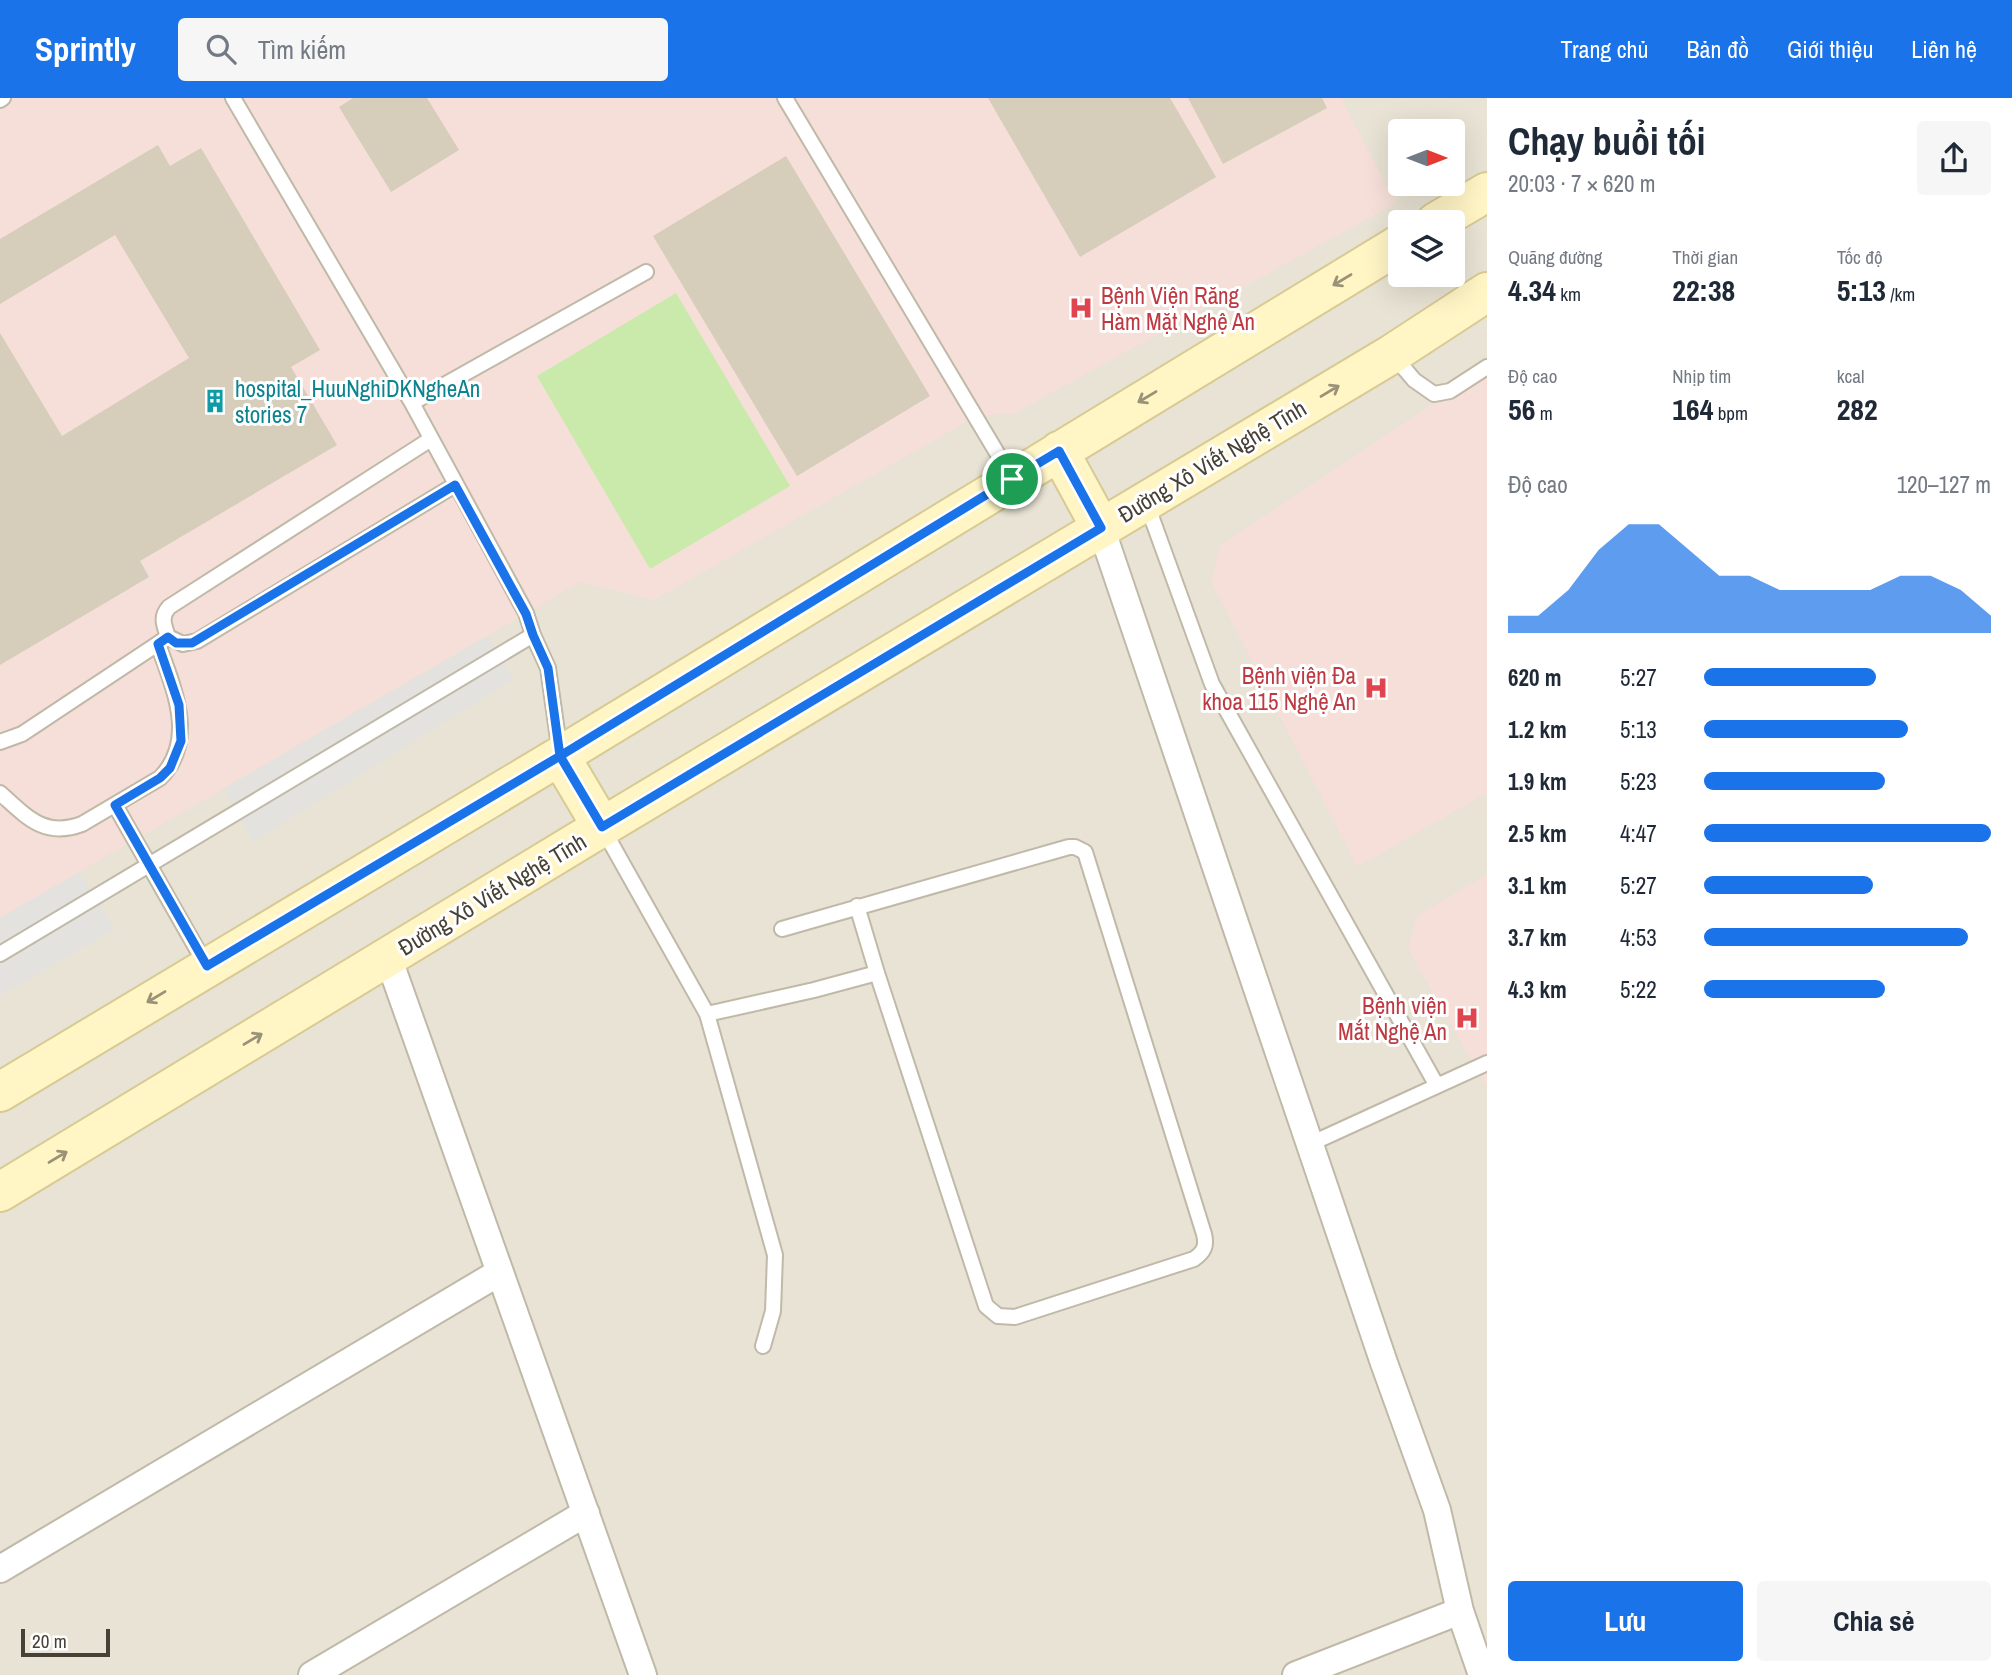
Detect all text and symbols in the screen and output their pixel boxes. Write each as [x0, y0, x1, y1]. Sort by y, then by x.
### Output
search box [178, 18, 668, 81]
text: Sprintly [35, 27, 136, 71]
icon: search [202, 30, 240, 68]
text: Tìm kiếm [258, 32, 346, 67]
text: Trang chủ [1561, 33, 1648, 65]
text: Bản đồ [1686, 33, 1749, 65]
text: Giới thiệu [1787, 33, 1873, 65]
text: Liên hệ [1911, 33, 1977, 65]
text: Chạy buổi tối [1508, 116, 1705, 167]
north arrow [1388, 119, 1465, 196]
map controls [1388, 119, 1465, 287]
button: share [1917, 121, 1991, 195]
text: 20:03 · 7 × 620 m [1508, 168, 1655, 199]
button: layers [1388, 210, 1465, 287]
text: Quãng đường [1508, 244, 1602, 270]
text: Thời gian [1672, 244, 1738, 270]
text: Tốc độ [1837, 244, 1883, 270]
text: 4.34 [1508, 270, 1556, 310]
text: 22:38 [1672, 270, 1735, 310]
text: 5:13 [1837, 270, 1886, 310]
one-way arrow [1332, 273, 1352, 287]
place label: Bệnh Viện Răng Hàm Mặt Nghệ An [1101, 280, 1255, 337]
text: km [1556, 281, 1581, 307]
text: /km [1886, 281, 1915, 307]
hospital icon: Bệnh Viện Răng Hàm Mặt Nghệ An [1067, 294, 1095, 322]
text: Độ cao [1508, 363, 1557, 389]
text: Nhịp tim [1672, 363, 1731, 389]
text: kcal [1837, 363, 1864, 389]
place label: hospital_HuuNghiDKNgheAn stories 7 [235, 373, 480, 430]
one-way arrow [1319, 384, 1339, 398]
building icon: hospital_HuuNghiDKNgheAn stories 7 [201, 387, 229, 415]
text: 56 [1508, 389, 1535, 429]
text: 164 [1672, 389, 1713, 429]
text: 282 [1837, 389, 1878, 429]
one-way arrow [1137, 391, 1157, 405]
street label: Đường Xô Viết Nghệ Tĩnh [1112, 392, 1312, 530]
text: m [1535, 400, 1553, 426]
text: bpm [1713, 400, 1748, 426]
pin [982, 449, 1042, 509]
icon: arrive [993, 460, 1031, 498]
text: Độ cao [1508, 469, 1568, 500]
text: 120–127 m [1897, 469, 1991, 500]
place label: Bệnh viện Đa khoa 115 Nghệ An [1202, 660, 1357, 717]
text: 620 m [1508, 662, 1561, 693]
text: 5:27 [1620, 662, 1657, 693]
hospital icon: Bệnh viện Đa khoa 115 Nghệ An [1362, 674, 1390, 702]
text: 1.2 km [1508, 714, 1567, 745]
text: 5:13 [1620, 714, 1657, 745]
text: 1.9 km [1508, 766, 1567, 797]
text: 5:23 [1620, 766, 1657, 797]
text: 2.5 km [1508, 818, 1567, 849]
text: 4:47 [1620, 818, 1657, 849]
street label: Đường Xô Viết Nghệ Tĩnh [392, 825, 592, 963]
text: 3.1 km [1508, 870, 1567, 901]
text: 5:27 [1620, 870, 1657, 901]
text: 3.7 km [1508, 922, 1567, 953]
text: 4:53 [1620, 922, 1657, 953]
text: 4.3 km [1508, 974, 1567, 1005]
text: 5:22 [1620, 974, 1657, 1005]
one-way arrow [146, 990, 166, 1004]
place label: Bệnh viện Mắt Nghệ An [1338, 990, 1447, 1047]
hospital icon: Bệnh viện Mắt Nghệ An [1453, 1004, 1481, 1032]
one-way arrow [242, 1032, 262, 1046]
one-way arrow [48, 1149, 68, 1163]
button: Lưu [1508, 1581, 1743, 1661]
button: Chia sẻ [1757, 1581, 1991, 1661]
scale bar [21, 1626, 110, 1658]
text: 20 m [32, 1628, 67, 1654]

